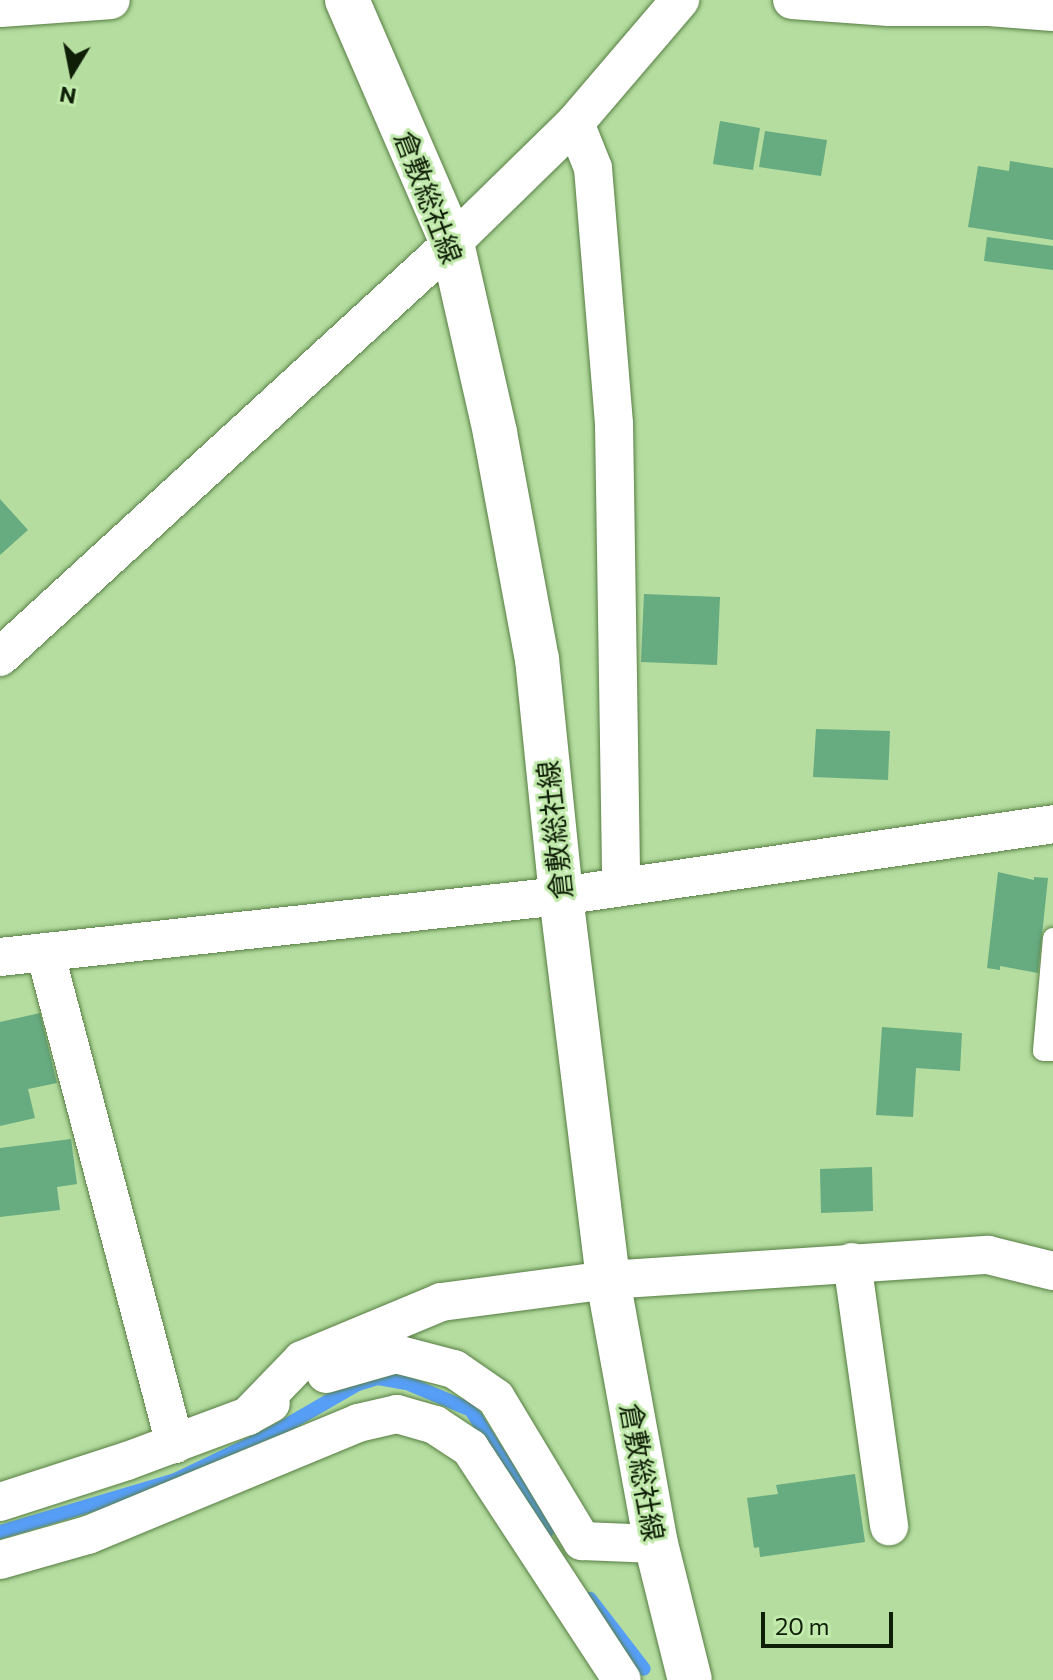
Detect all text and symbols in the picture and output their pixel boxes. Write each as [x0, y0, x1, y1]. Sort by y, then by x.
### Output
north arrow [32, 32, 112, 112]
text: N [57, 81, 78, 111]
street label: 倉敷総社線 [388, 126, 470, 268]
street label: 倉敷総社線 [530, 759, 578, 901]
street label: 倉敷総社線 [614, 1400, 672, 1544]
scale bar [765, 1596, 897, 1646]
text: 20 m [775, 1611, 829, 1640]

